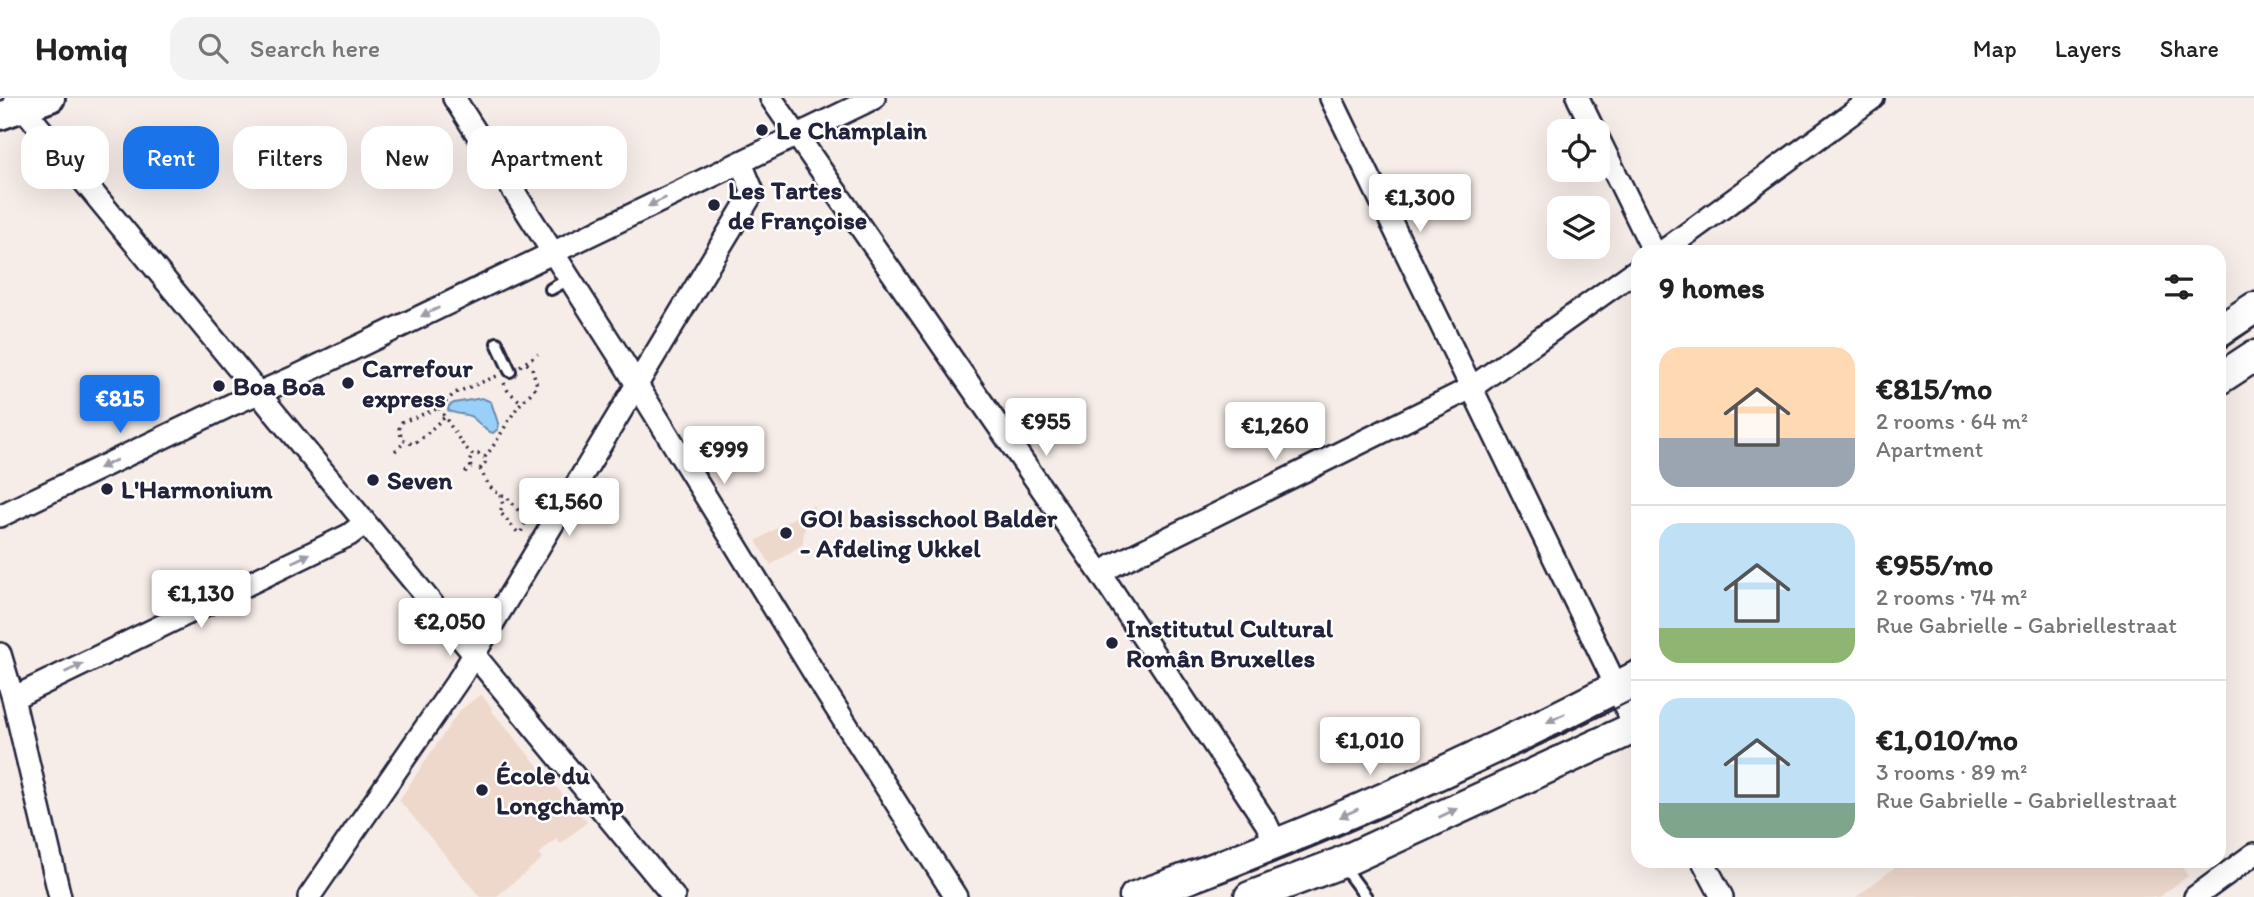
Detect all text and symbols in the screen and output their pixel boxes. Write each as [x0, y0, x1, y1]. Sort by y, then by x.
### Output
search box [170, 17, 660, 80]
text: Homiq [35, 29, 128, 68]
icon: search [194, 29, 232, 67]
text: Search here [250, 32, 380, 64]
text: Map [1973, 34, 2017, 63]
text: Layers [2055, 34, 2122, 63]
text: Share [2160, 34, 2219, 63]
place label: Le Champlain [776, 114, 927, 146]
map controls [1547, 119, 1610, 259]
button: locate [1547, 119, 1610, 182]
marker: Le Champlain [754, 122, 770, 138]
chip: Buy [21, 126, 109, 189]
chip: Rent [123, 126, 219, 189]
chip: Filters [233, 126, 347, 189]
chip: New [361, 126, 453, 189]
chip: Apartment [467, 126, 627, 189]
place label: Les Tartes de Françoise [728, 174, 867, 236]
pin: €1,300 [1363, 174, 1477, 234]
text: €1,300 [1385, 183, 1455, 211]
button: layers [1547, 196, 1610, 259]
one-way arrow [647, 197, 667, 208]
marker: Les Tartes de Françoise [706, 197, 722, 213]
icon: filters [2160, 268, 2198, 306]
text: 9 homes [1659, 269, 1765, 306]
one-way arrow [420, 306, 440, 317]
place label: Carrefour express [362, 352, 473, 414]
place label: Boa Boa [233, 370, 325, 402]
text: €815/mo [1876, 370, 1992, 407]
marker: Carrefour express [340, 375, 356, 391]
icon: home [1715, 375, 1799, 459]
pin: €815 [79, 376, 161, 435]
marker: Boa Boa [211, 378, 227, 394]
text: €815 [96, 384, 144, 412]
pin: €955 [1005, 398, 1087, 458]
pin: €1,260 [1218, 402, 1332, 462]
text: €955 [1021, 407, 1071, 435]
text: 2 rooms · 64 m² [1876, 407, 2028, 435]
text: €1,260 [1241, 411, 1309, 439]
pin: €999 [683, 426, 765, 486]
text: €999 [699, 435, 749, 463]
text: Apartment [1876, 435, 1983, 463]
one-way arrow [98, 459, 118, 470]
place label: Seven [387, 464, 452, 496]
marker: Seven [365, 472, 381, 488]
place label: L'Harmonium [121, 473, 273, 505]
pin: €1,560 [512, 478, 626, 538]
marker: L'Harmonium [99, 481, 115, 497]
text: €1,560 [535, 487, 603, 515]
place label: GO! basisschool Balder - Afdeling Ukkel [800, 502, 1058, 564]
marker: GO! basisschool Balder - Afdeling Ukkel [778, 525, 794, 541]
text: €955/mo [1876, 546, 1993, 583]
icon: home [1715, 551, 1799, 635]
one-way arrow [291, 552, 311, 564]
pin: €1,130 [144, 570, 258, 630]
text: €1,130 [168, 579, 234, 607]
text: 2 rooms · 74 m² [1876, 583, 2028, 611]
pin: €2,050 [393, 598, 507, 658]
text: €2,050 [414, 607, 486, 635]
text: Rue Gabrielle - Gabriellestraat [1876, 611, 2177, 639]
place label: Institutul Cultural Român Bruxelles [1126, 612, 1334, 674]
marker: Institutul Cultural Român Bruxelles [1104, 635, 1120, 651]
one-way arrow [64, 662, 84, 674]
one-way arrow [1546, 712, 1566, 723]
pin: €1,010 [1313, 718, 1427, 777]
text: €1,010/mo [1876, 721, 2018, 758]
text: €1,010 [1336, 726, 1404, 754]
icon: home [1715, 726, 1799, 810]
text: 3 rooms · 89 m² [1876, 758, 2027, 786]
place label: École du Longchamp [496, 759, 624, 821]
marker: École du Longchamp [474, 782, 490, 798]
text: Rue Gabrielle - Gabriellestraat [1876, 786, 2177, 814]
one-way arrow [1438, 807, 1458, 819]
one-way arrow [1339, 808, 1360, 819]

